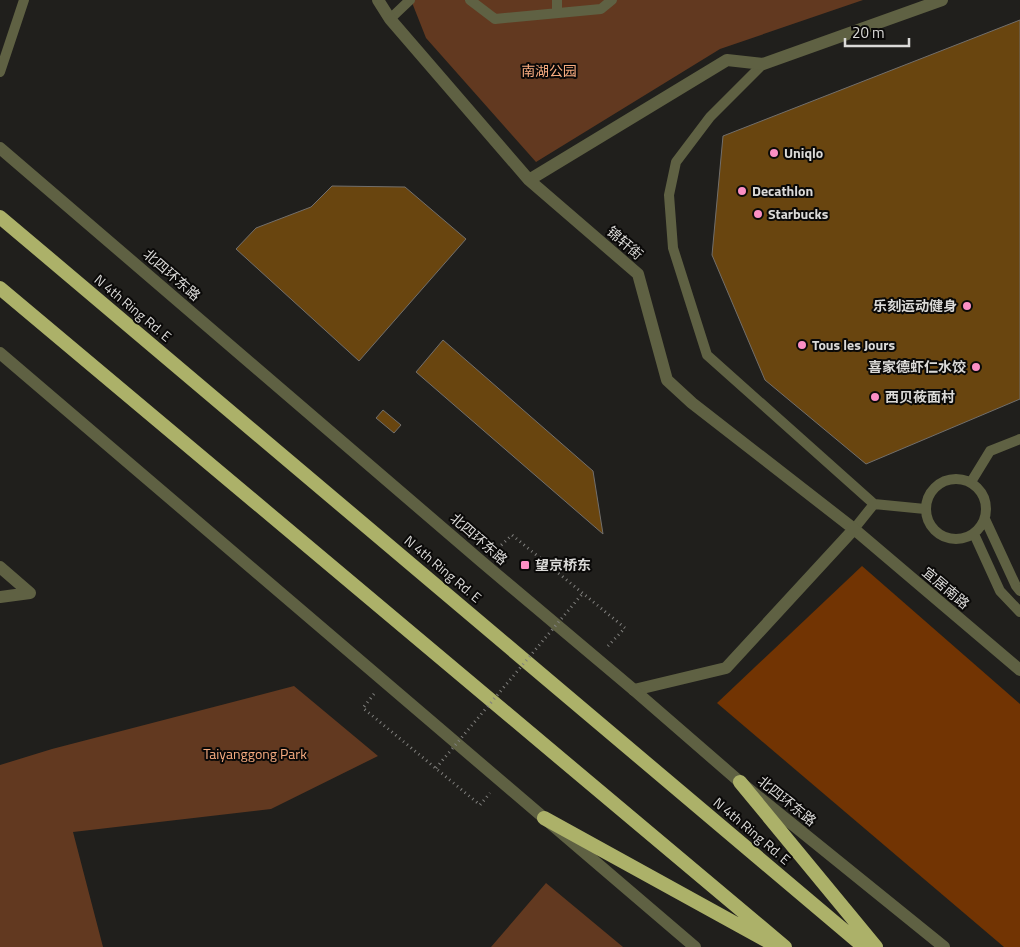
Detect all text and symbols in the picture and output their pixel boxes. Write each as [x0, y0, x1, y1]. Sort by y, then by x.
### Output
scale bar [845, 15, 909, 47]
text: 20 m [852, 21, 885, 44]
park label: 南湖公园 [521, 60, 577, 81]
place label: Uniqlo [784, 142, 823, 163]
marker: Uniqlo [768, 147, 780, 159]
place label: Decathlon [752, 180, 813, 201]
marker: Decathlon [736, 185, 748, 197]
place label: Starbucks [768, 203, 829, 224]
marker: Starbucks [752, 208, 764, 220]
street label: 锦轩街 [603, 221, 648, 264]
street label: 北四环东路 [139, 244, 206, 306]
street label: N 4th Ring Rd. E [90, 269, 177, 346]
place label: 乐刻运动健身 [873, 295, 957, 316]
marker: 乐刻运动健身 [961, 300, 973, 312]
place label: Tous les Jours [812, 334, 895, 355]
marker: Tous les Jours [796, 339, 808, 351]
place label: 喜家德虾仁水饺 [868, 356, 966, 377]
marker: 喜家德虾仁水饺 [970, 361, 982, 373]
place label: 西贝莜面村 [885, 386, 955, 407]
marker: 西贝莜面村 [869, 391, 881, 403]
street label: 北四环东路 [446, 508, 513, 570]
street label: N 4th Ring Rd. E [400, 530, 487, 607]
place label: 望京桥东 [535, 554, 591, 575]
marker: 望京桥东 [519, 559, 531, 571]
street label: 宜居南路 [918, 562, 975, 614]
park label: Taiyanggong Park [203, 743, 307, 764]
street label: 北四环东路 [754, 770, 821, 831]
street label: N 4th Ring Rd. E [709, 792, 796, 869]

